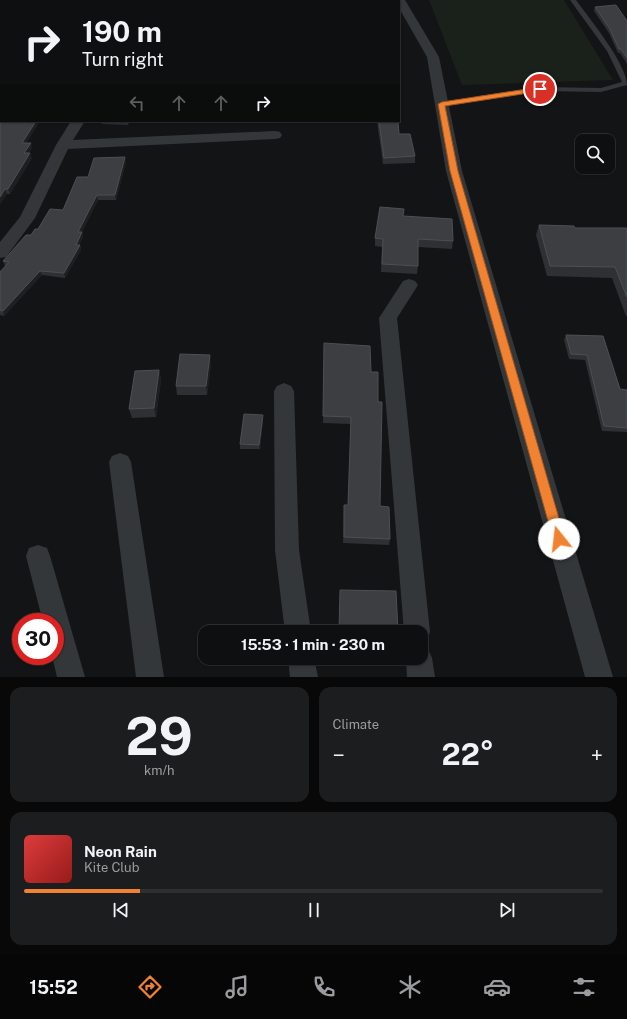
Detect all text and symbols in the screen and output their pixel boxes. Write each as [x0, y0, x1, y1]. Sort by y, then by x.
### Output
text: 190 m [82, 15, 162, 48]
icon: right [16, 16, 68, 68]
text: Turn right [82, 49, 164, 70]
pin [523, 72, 557, 106]
icon: arrive [529, 78, 551, 100]
icon: left [126, 92, 148, 114]
icon: ahead [168, 92, 190, 114]
icon: ahead [210, 92, 232, 114]
icon: right [252, 92, 274, 114]
map controls [575, 134, 615, 174]
button: search [575, 134, 615, 174]
position arrow [538, 518, 580, 560]
speed limit sign: 30 [12, 613, 64, 665]
text: 15:53 · 1 min · 230 m [241, 636, 385, 653]
text: 29 [126, 706, 193, 767]
text: Climate [333, 717, 379, 732]
text: 22° [442, 736, 494, 772]
text: − [333, 742, 345, 768]
text: + [591, 742, 603, 768]
text: km/h [144, 763, 175, 778]
text: Neon Rain [84, 843, 157, 860]
text: Kite Club [84, 860, 139, 875]
icon: previous [110, 899, 132, 921]
icon: pause [303, 899, 325, 921]
icon: next [496, 899, 518, 921]
icon: directions [136, 973, 164, 1001]
icon: music [223, 973, 251, 1001]
icon: phone [310, 973, 338, 1001]
icon: climate [396, 973, 424, 1001]
icon: car [483, 973, 511, 1001]
icon: filters [570, 973, 598, 1001]
text: 15:52 [29, 977, 78, 998]

